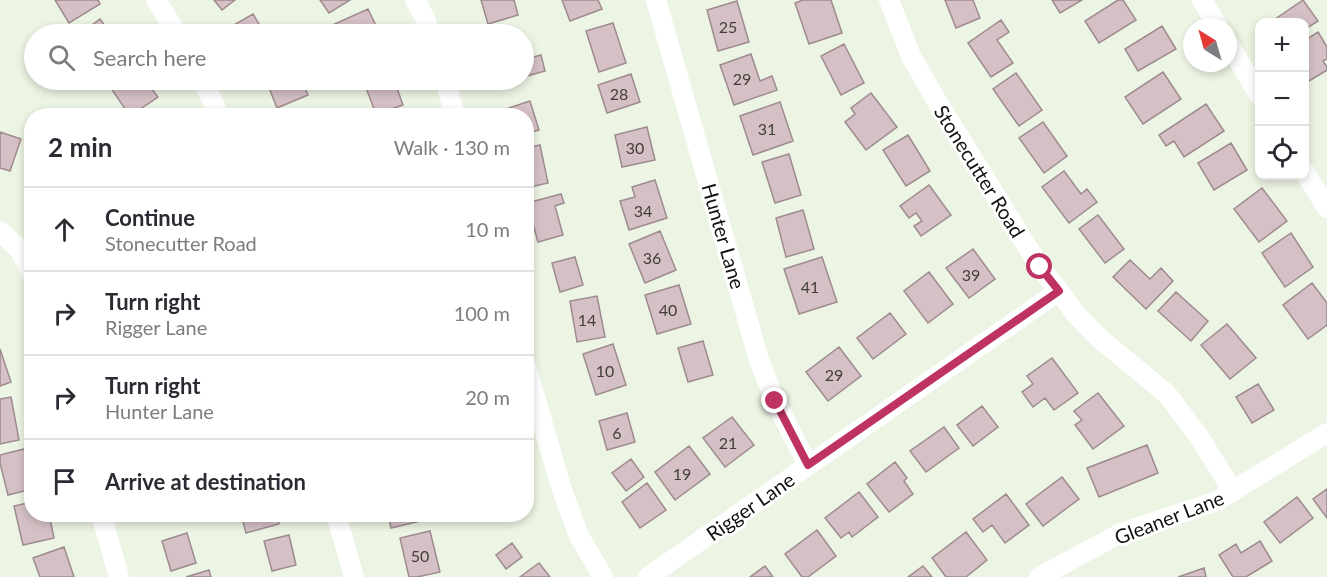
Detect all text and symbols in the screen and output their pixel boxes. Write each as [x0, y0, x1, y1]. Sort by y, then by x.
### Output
house number: 25 [719, 17, 737, 36]
north arrow [1183, 18, 1237, 72]
map controls [1255, 18, 1309, 180]
button: + [1255, 18, 1309, 72]
search box [24, 24, 534, 90]
icon: search [45, 41, 78, 74]
text: Search here [93, 44, 206, 71]
house number: 29 [733, 69, 751, 88]
button: − [1255, 72, 1309, 126]
house number: 28 [610, 84, 628, 103]
street label: Stonecutter Road [930, 100, 1030, 242]
house number: 31 [758, 119, 776, 138]
button: locate [1255, 126, 1309, 180]
text: 2 min [48, 131, 112, 163]
text: Walk · 130 m [394, 135, 510, 159]
house number: 30 [626, 138, 644, 157]
street label: Hunter Lane [697, 180, 751, 292]
house number: 34 [634, 201, 652, 220]
text: Continue [105, 204, 195, 231]
icon: ahead [48, 213, 81, 246]
text: 10 m [465, 217, 510, 241]
text: Stonecutter Road [105, 231, 257, 255]
house number: 36 [643, 248, 661, 267]
route start [1026, 253, 1052, 279]
house number: 39 [962, 265, 980, 284]
house number: 41 [801, 277, 819, 296]
text: Turn right [105, 288, 200, 315]
icon: right [48, 297, 81, 330]
house number: 40 [659, 300, 677, 319]
text: 100 m [454, 301, 510, 325]
house number: 14 [578, 310, 596, 329]
text: Rigger Lane [105, 315, 207, 339]
house number: 10 [596, 361, 614, 380]
house number: 29 [825, 365, 843, 384]
text: Turn right [105, 372, 200, 399]
icon: right [48, 381, 81, 414]
text: 20 m [465, 385, 510, 409]
route end [761, 387, 787, 413]
text: Hunter Lane [105, 399, 214, 423]
house number: 6 [612, 423, 622, 442]
house number: 21 [719, 433, 737, 452]
house number: 19 [673, 464, 691, 483]
icon: arrive [48, 465, 81, 498]
street label: Rigger Lane [701, 467, 799, 545]
text: Arrive at destination [105, 468, 306, 495]
street label: Gleaner Lane [1111, 485, 1227, 549]
house number: 50 [411, 546, 429, 565]

